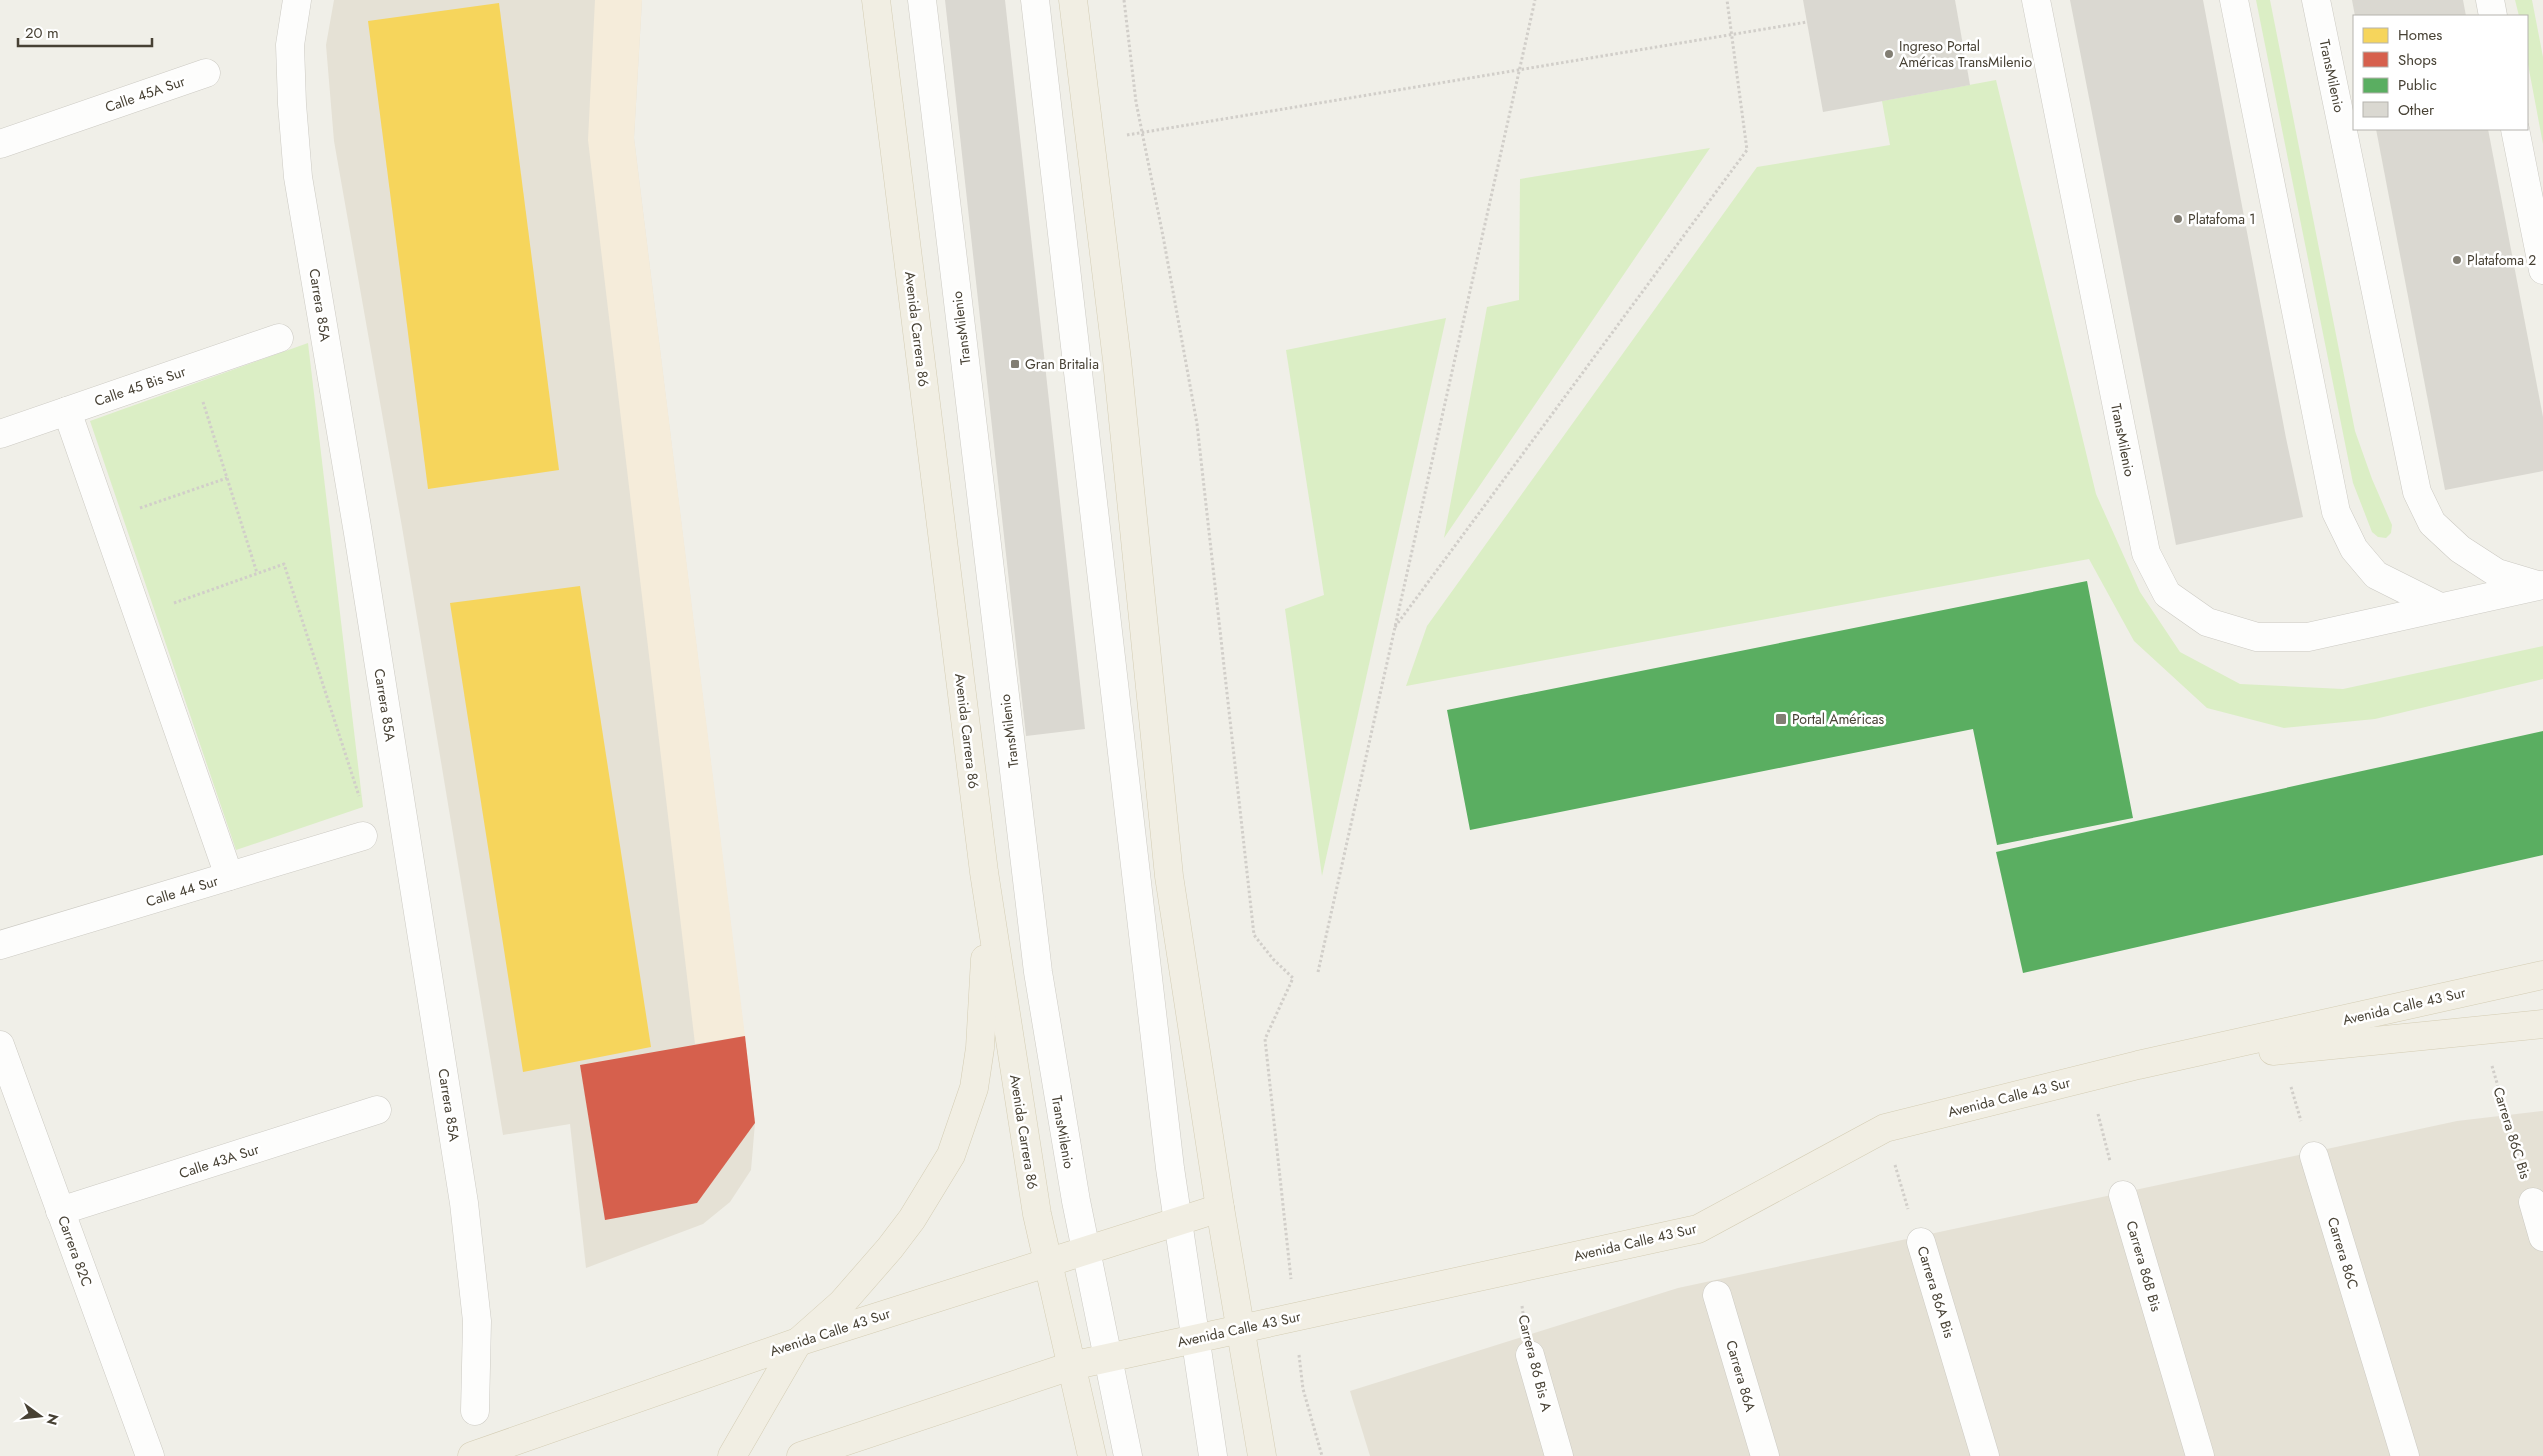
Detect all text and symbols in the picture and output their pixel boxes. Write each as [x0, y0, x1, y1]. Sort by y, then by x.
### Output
scale bar [18, 15, 151, 47]
legend [2353, 15, 2528, 130]
text: 20 m [25, 22, 59, 44]
text: Homes [2398, 24, 2442, 46]
place label: Ingreso Portal Américas TransMilenio [1899, 36, 2032, 72]
street label: TransMilenio [2315, 38, 2350, 115]
marker: Ingreso Portal Américas TransMilenio [1883, 48, 1895, 60]
text: Shops [2398, 49, 2437, 71]
street label: Calle 45A Sur [102, 71, 188, 117]
text: Public [2398, 74, 2437, 96]
text: Other [2398, 99, 2435, 121]
place label: Platafoma 1 [2188, 209, 2256, 229]
marker: Platafoma 1 [2172, 213, 2184, 225]
place label: Platafoma 2 [2467, 250, 2536, 270]
marker: Platafoma 2 [2451, 254, 2463, 266]
street label: Carrera 85A [304, 267, 336, 344]
street label: Avenida Carrera 86 [900, 270, 934, 388]
street label: TransMilenio [947, 290, 975, 366]
place label: Gran Britalia [1025, 354, 1099, 374]
marker: Gran Britalia [1009, 358, 1021, 370]
street label: Calle 45 Bis Sur [92, 361, 189, 411]
street label: TransMilenio [2106, 402, 2140, 479]
street label: Carrera 85A [369, 667, 401, 744]
street label: Avenida Carrera 86 [950, 672, 984, 790]
street label: TransMilenio [995, 693, 1023, 769]
place label: Portal Américas [1792, 709, 1884, 729]
marker: Portal Américas [1774, 712, 1788, 726]
street label: Calle 44 Sur [143, 870, 221, 911]
street label: Avenida Calle 43 Sur [2341, 982, 2468, 1030]
street label: Carrera 85A [433, 1067, 465, 1144]
street label: Avenida Calle 43 Sur [1946, 1072, 2073, 1122]
street label: Avenida Carrera 86 [1005, 1073, 1043, 1191]
street label: Carrera 86C Bis [2489, 1085, 2536, 1182]
street label: TransMilenio [1047, 1094, 1079, 1171]
street label: Calle 43A Sur [176, 1139, 262, 1183]
street label: Carrera 82C [53, 1213, 97, 1289]
street label: Carrera 86C [2323, 1215, 2363, 1291]
street label: Avenida Calle 43 Sur [1572, 1218, 1699, 1266]
street label: Carrera 86B Bis [2122, 1218, 2167, 1314]
street label: Carrera 86A Bis [1913, 1244, 1960, 1341]
street label: Avenida Calle 43 Sur [767, 1303, 893, 1361]
street label: Avenida Calle 43 Sur [1175, 1306, 1303, 1352]
street label: Carrera 86 Bis A [1513, 1312, 1557, 1414]
street label: Carrera 86A [1721, 1338, 1761, 1415]
north arrow [15, 1391, 65, 1441]
text: N [41, 1411, 64, 1427]

